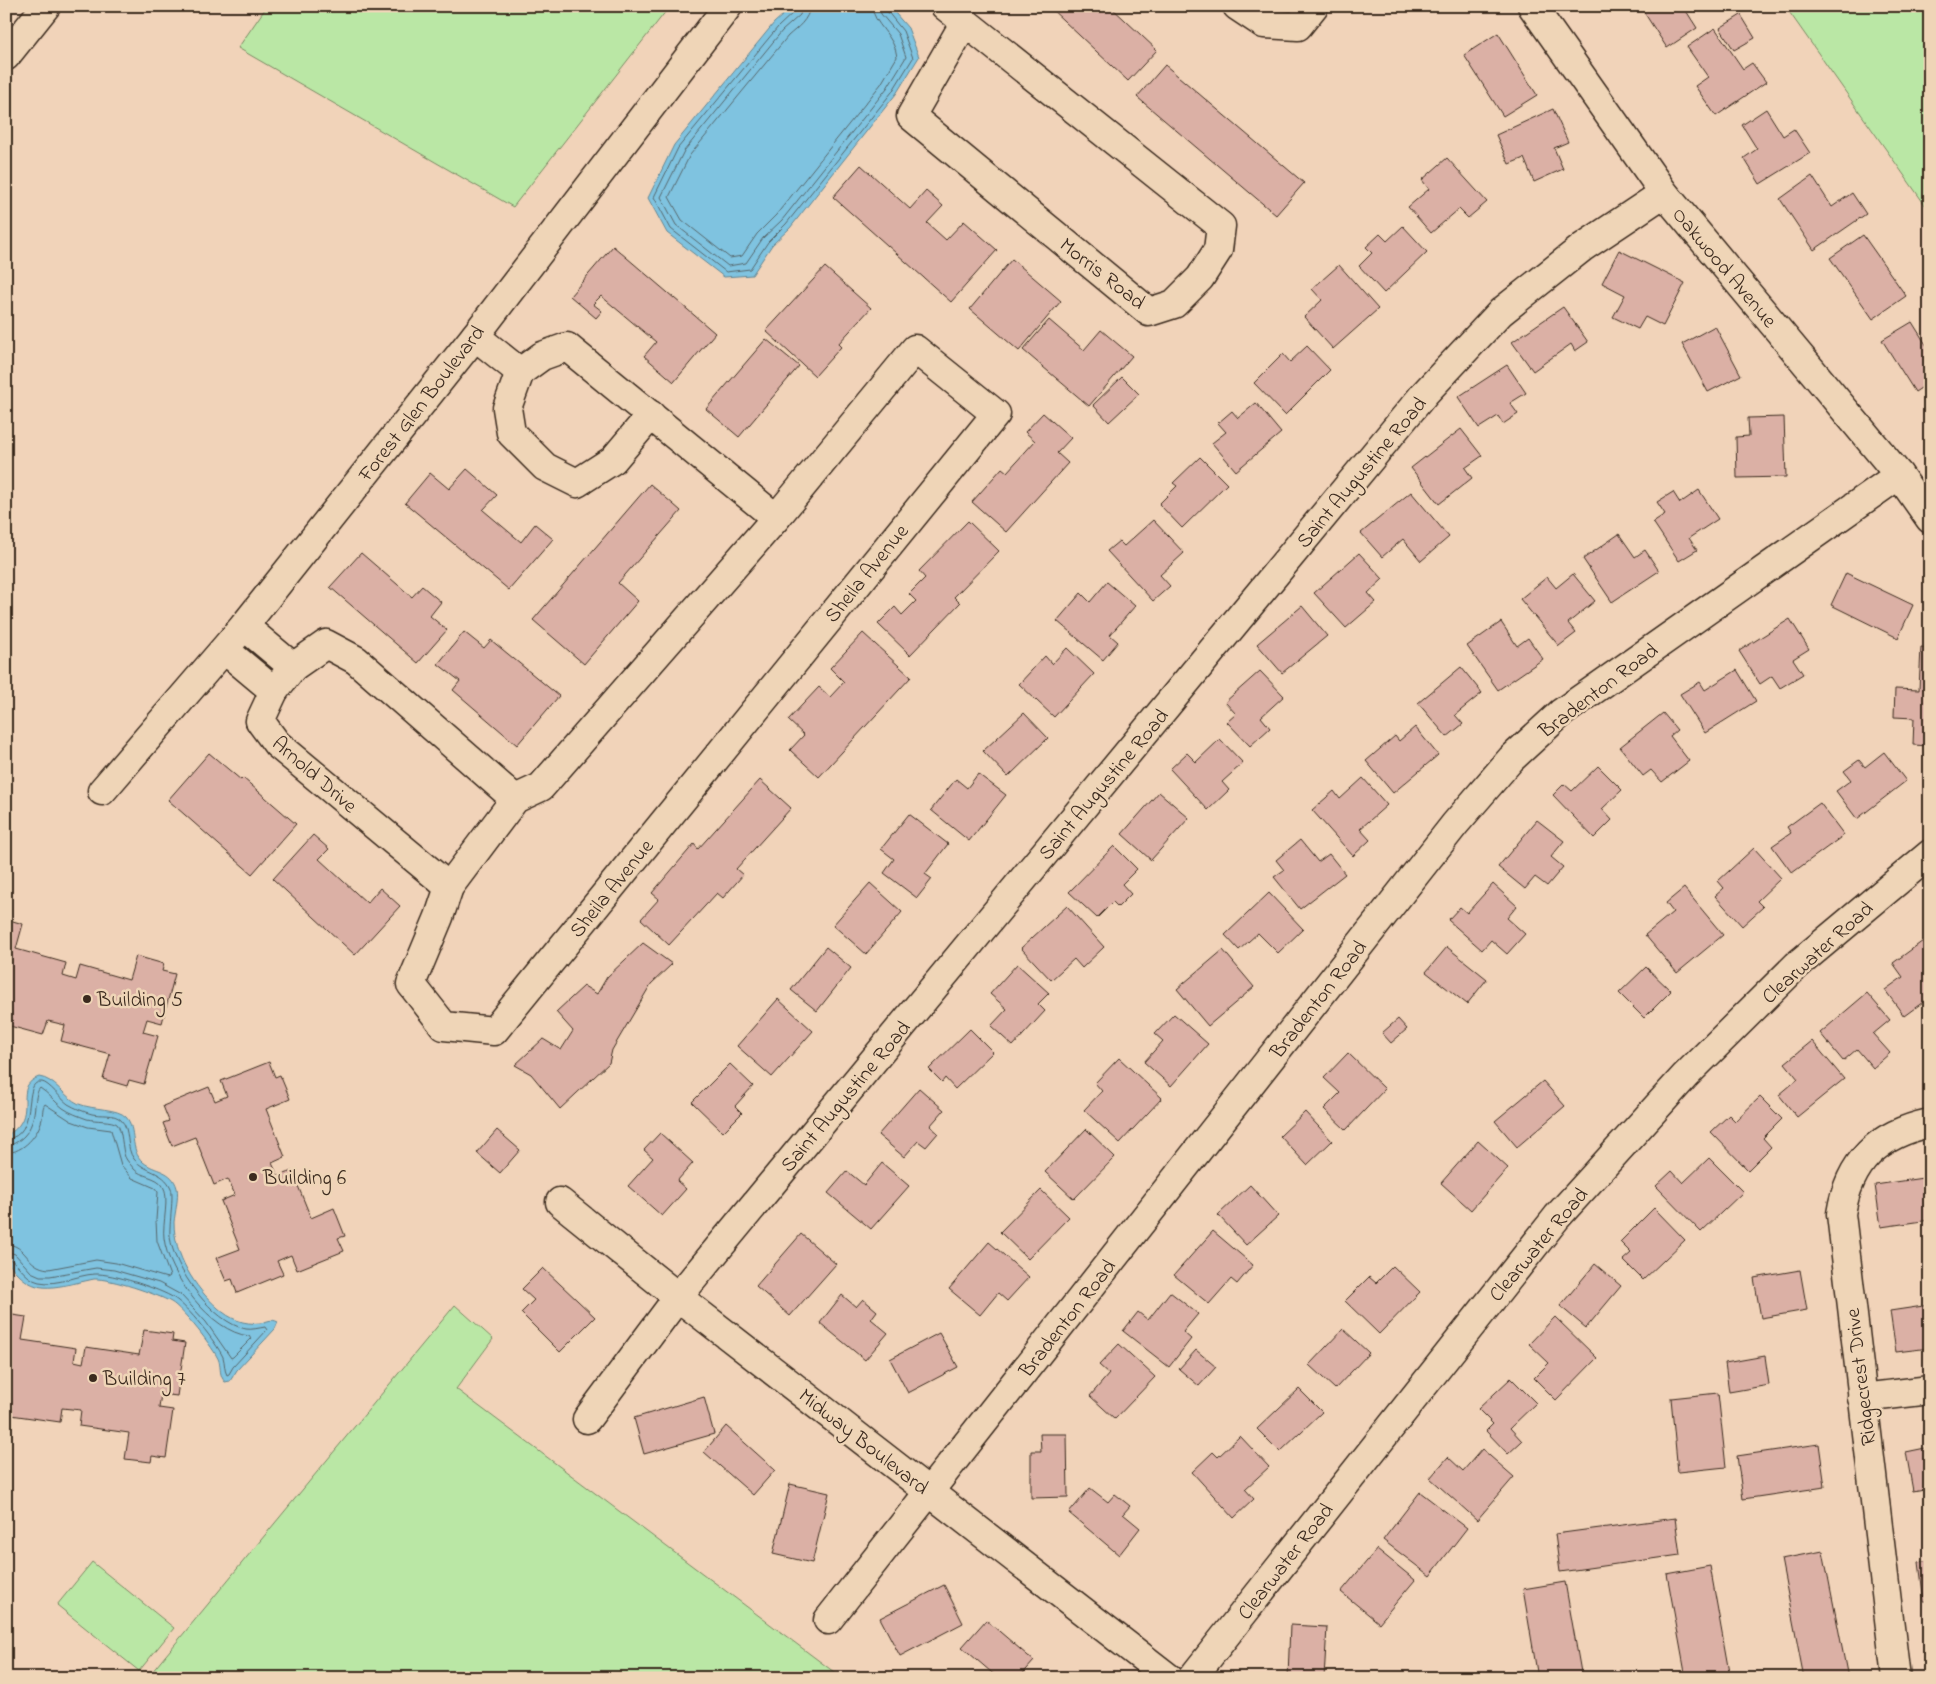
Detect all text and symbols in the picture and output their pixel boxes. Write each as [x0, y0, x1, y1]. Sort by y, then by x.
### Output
street label: Oakwood Avenue [1664, 201, 1783, 336]
street label: Morris Road [1052, 231, 1151, 318]
street label: Forest Glen Boulevard [351, 320, 493, 489]
street label: Saint Augustine Road [1290, 391, 1437, 557]
street label: Sheila Avenue [818, 518, 917, 630]
street label: Bradenton Road [1532, 637, 1665, 747]
street label: Saint Augustine Road [1032, 703, 1179, 869]
street label: Arnold Drive [264, 730, 363, 821]
street label: Sheila Avenue [563, 833, 662, 945]
street label: Clearwater Road [1756, 895, 1881, 1012]
street label: Bradenton Road [1263, 935, 1375, 1067]
place label: Building 5 [96, 986, 183, 1018]
marker: Building 5 [81, 993, 93, 1005]
street label: Saint Augustine Road [774, 1015, 921, 1181]
place label: Building 6 [262, 1164, 346, 1196]
marker: Building 6 [247, 1171, 259, 1183]
street label: Clearwater Road [1483, 1181, 1597, 1309]
street label: Bradenton Road [1012, 1254, 1124, 1386]
street label: Ridgecrest Drive [1839, 1306, 1887, 1447]
place label: Building 7 [102, 1365, 186, 1397]
marker: Building 7 [87, 1372, 99, 1384]
street label: Midway Boulevard [790, 1382, 934, 1505]
street label: Clearwater Road [1231, 1497, 1342, 1627]

